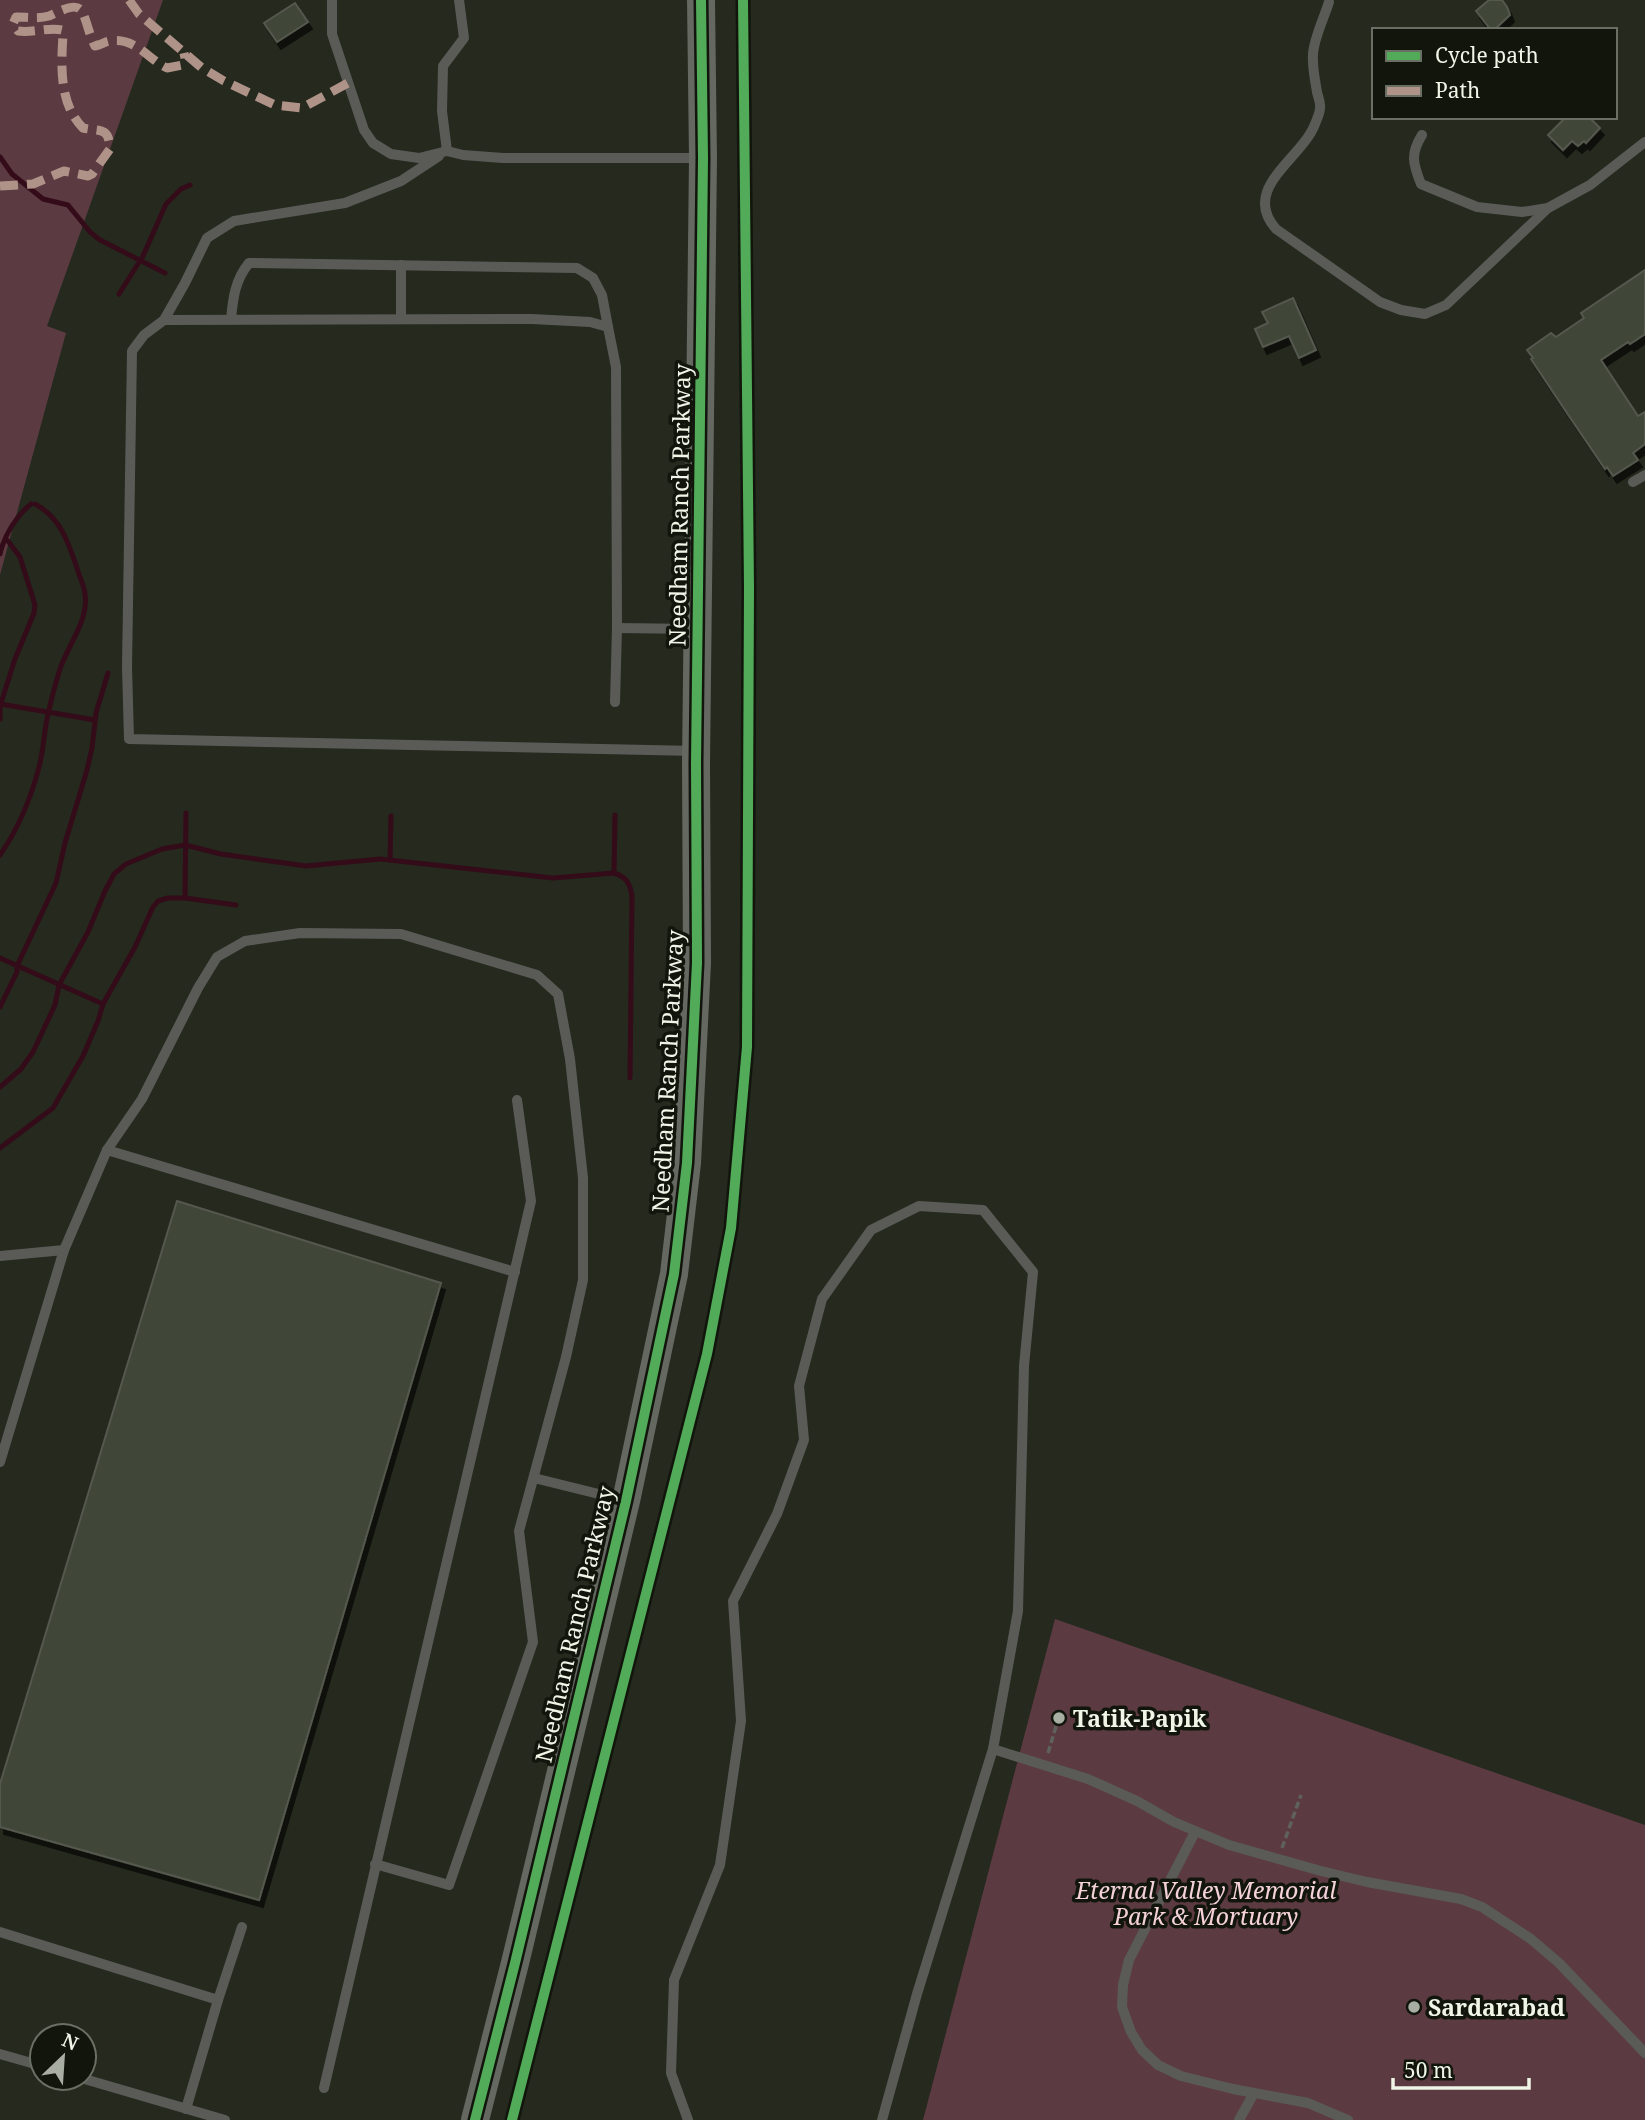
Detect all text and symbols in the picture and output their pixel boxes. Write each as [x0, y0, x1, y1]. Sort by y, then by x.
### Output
legend [1372, 28, 1617, 119]
text: Cycle path [1435, 41, 1539, 69]
text: Path [1435, 76, 1480, 104]
street label: Needham Ranch Parkway [661, 363, 697, 647]
street label: Needham Ranch Parkway [644, 929, 690, 1213]
street label: Needham Ranch Parkway [527, 1483, 621, 1765]
place label: Tatik-Papik [1073, 1702, 1207, 1734]
marker: Tatik-Papik [1051, 1710, 1067, 1726]
park label: Eternal Valley Memorial Park & Mortuary [1075, 1874, 1336, 1932]
place label: Sardarabad [1428, 1991, 1565, 2023]
marker: Sardarabad [1406, 1999, 1422, 2015]
north arrow [28, 2022, 98, 2092]
text: N [58, 2027, 82, 2057]
scale bar [1393, 2046, 1530, 2090]
text: 50 m [1404, 2056, 1453, 2084]

